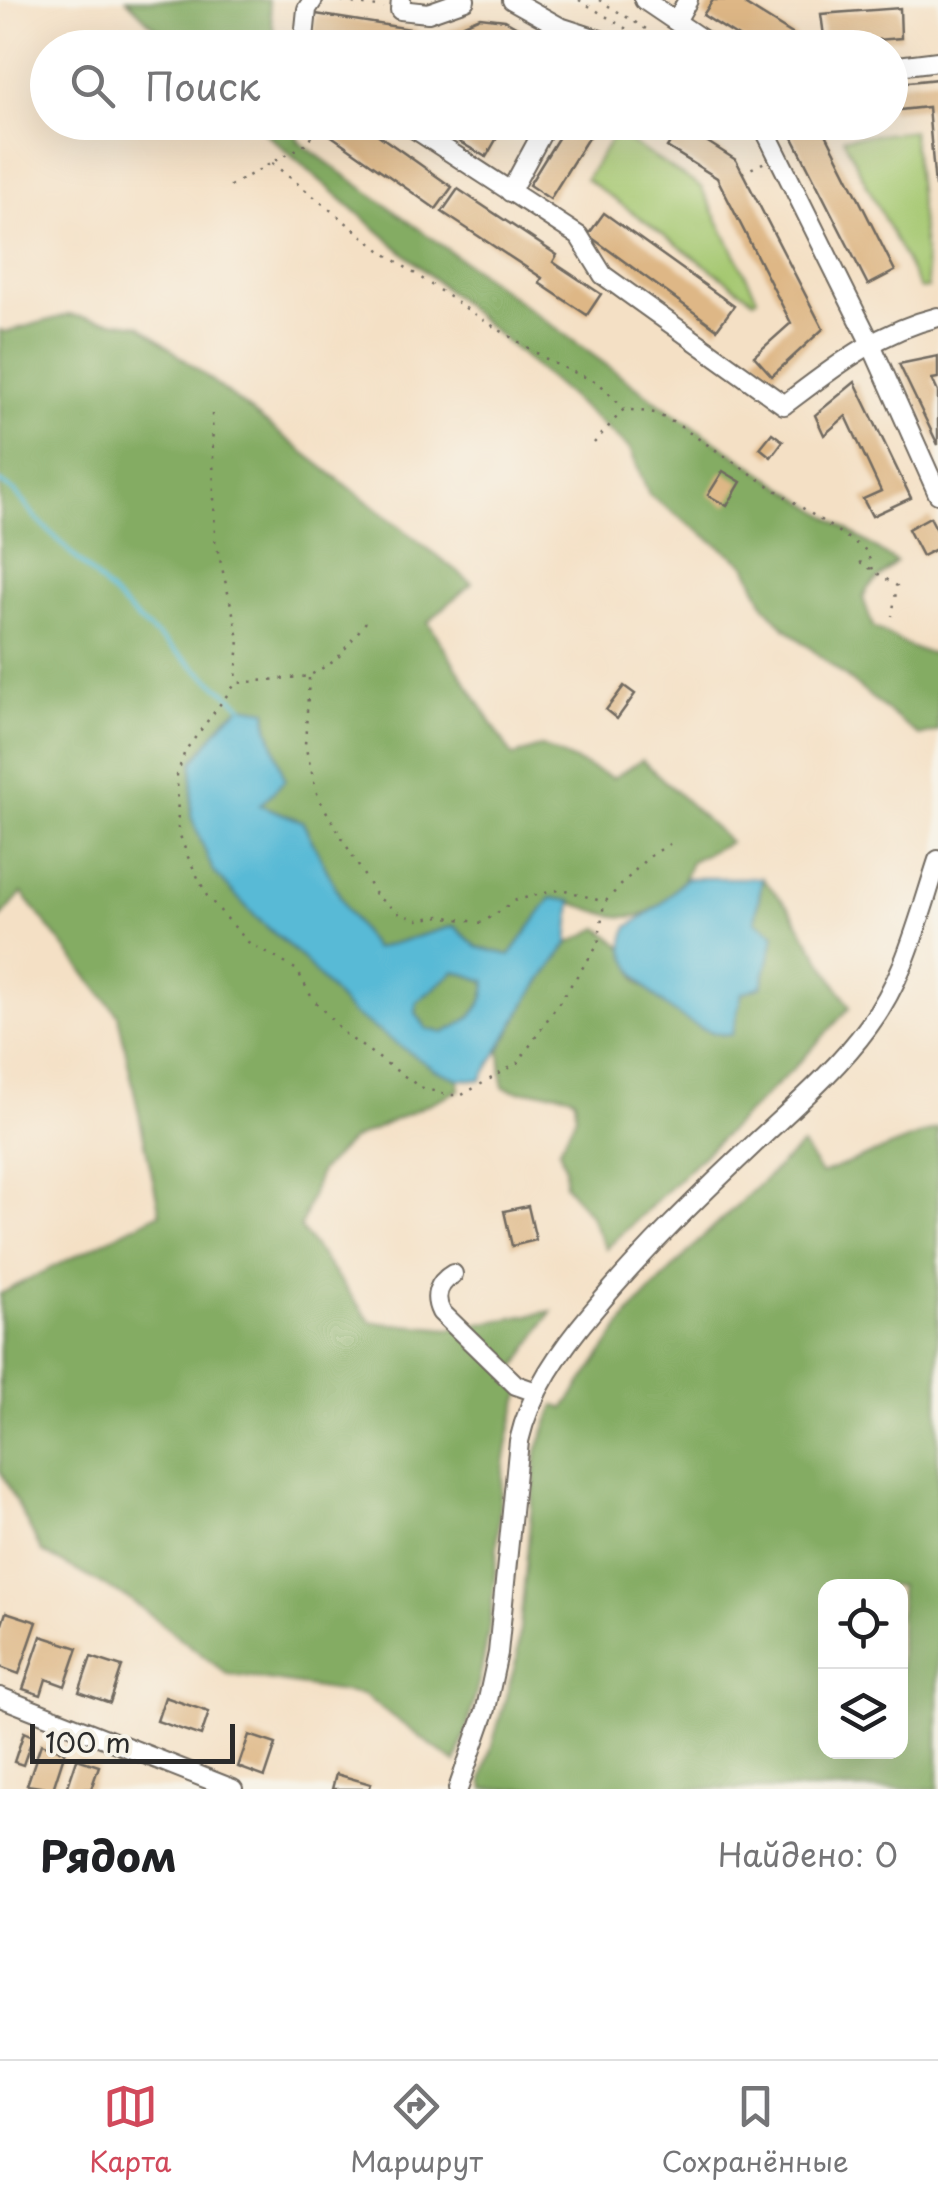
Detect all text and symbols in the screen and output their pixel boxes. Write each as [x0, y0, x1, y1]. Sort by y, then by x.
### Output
search box [30, 30, 908, 140]
text: Поиск [145, 57, 260, 114]
icon: search [65, 58, 120, 113]
map controls [818, 1579, 908, 1759]
button: locate [818, 1579, 908, 1669]
button: layers [818, 1669, 908, 1759]
scale bar [30, 1719, 235, 1764]
text: 100 m [45, 1720, 131, 1763]
text: Рядом [40, 1823, 177, 1886]
text: Найдено: 0 [718, 1830, 898, 1878]
tab: Карта [89, 2079, 172, 2182]
tab: Маршрут [350, 2079, 483, 2182]
tab: Сохранённые [661, 2079, 849, 2182]

